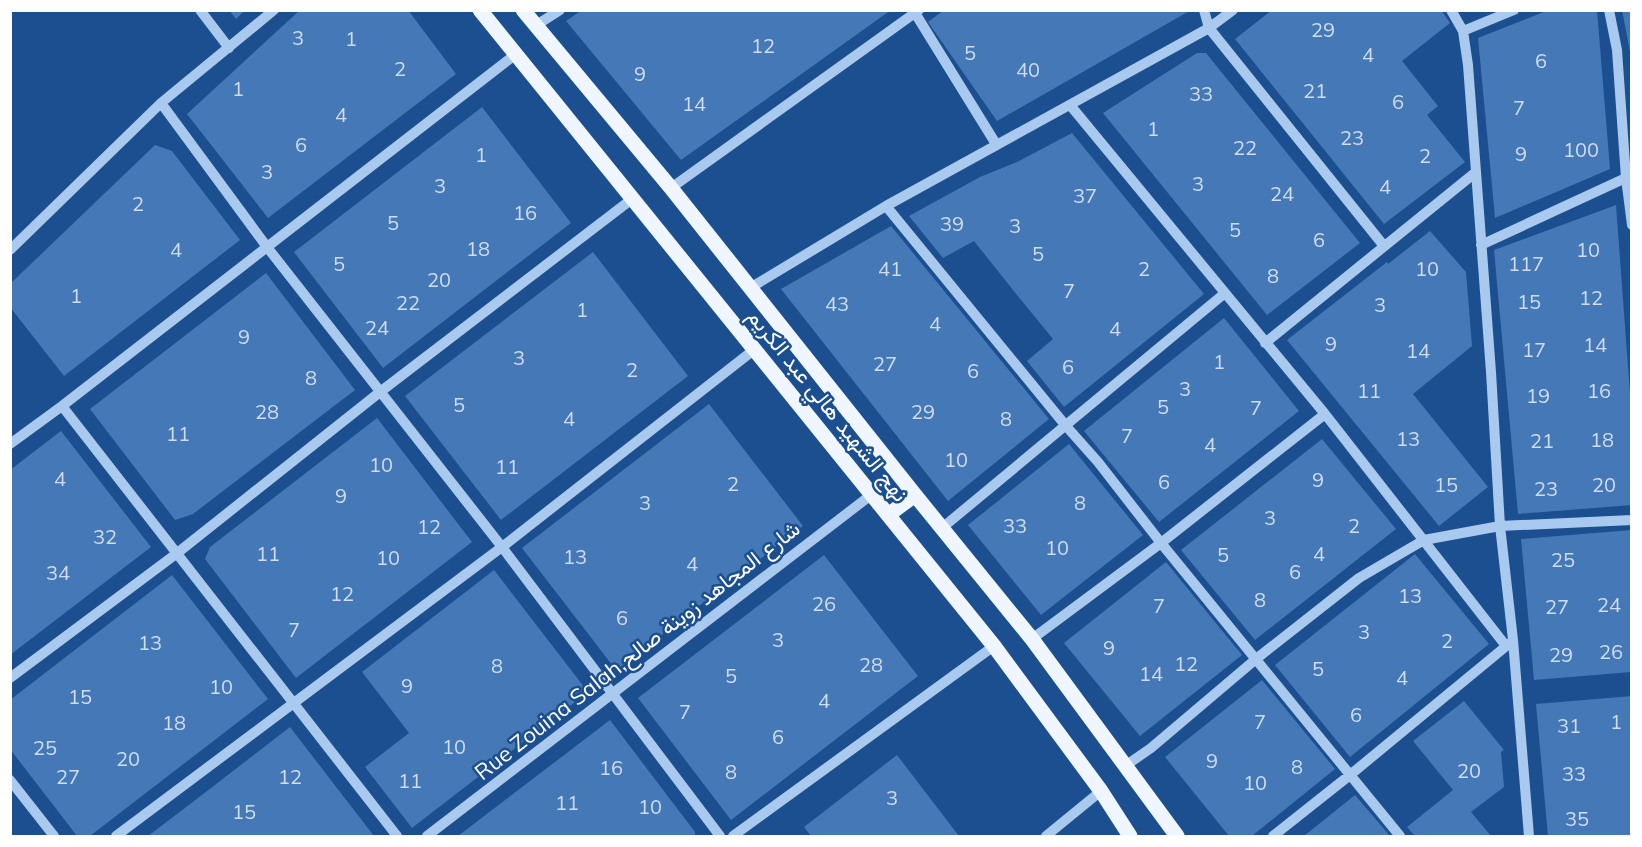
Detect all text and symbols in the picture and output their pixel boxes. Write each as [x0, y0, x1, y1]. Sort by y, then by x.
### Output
house number: 29 [1311, 17, 1335, 42]
house number: 3 [292, 25, 304, 50]
house number: 1 [345, 26, 357, 51]
house number: 12 [751, 33, 775, 58]
house number: 5 [964, 40, 976, 65]
house number: 4 [1362, 42, 1374, 67]
house number: 6 [1535, 48, 1547, 73]
house number: 2 [394, 56, 406, 81]
house number: 40 [1016, 57, 1040, 82]
house number: 9 [634, 61, 646, 86]
house number: 1 [232, 76, 244, 101]
house number: 21 [1303, 78, 1327, 103]
house number: 33 [1189, 81, 1213, 106]
house number: 6 [1392, 89, 1404, 114]
house number: 14 [682, 91, 706, 116]
house number: 7 [1513, 95, 1525, 120]
house number: 4 [335, 102, 347, 127]
house number: 1 [1147, 116, 1159, 141]
house number: 23 [1340, 125, 1364, 150]
house number: 6 [295, 132, 307, 157]
house number: 22 [1233, 135, 1257, 160]
house number: 100 [1563, 137, 1599, 162]
house number: 9 [1515, 141, 1527, 166]
house number: 1 [475, 142, 487, 167]
house number: 2 [1419, 143, 1431, 168]
house number: 3 [261, 159, 273, 184]
house number: 3 [1192, 171, 1204, 196]
house number: 3 [434, 173, 446, 198]
house number: 4 [1379, 174, 1391, 199]
house number: 24 [1270, 181, 1294, 206]
house number: 37 [1073, 183, 1097, 208]
house number: 2 [132, 191, 144, 216]
house number: 16 [513, 200, 537, 225]
house number: 5 [387, 210, 399, 235]
house number: 39 [940, 211, 964, 236]
house number: 3 [1009, 213, 1021, 238]
house number: 5 [1229, 217, 1241, 242]
house number: 6 [1313, 227, 1325, 252]
house number: 18 [466, 236, 490, 261]
house number: 4 [170, 237, 182, 262]
house number: 10 [1576, 237, 1600, 262]
house number: 5 [1032, 241, 1044, 266]
house number: 5 [333, 251, 345, 276]
house number: 117 [1508, 251, 1544, 276]
house number: 41 [878, 256, 902, 281]
house number: 2 [1138, 256, 1150, 281]
house number: 10 [1415, 256, 1439, 281]
house number: 8 [1267, 263, 1279, 288]
house number: 20 [427, 267, 451, 292]
house number: 7 [1063, 278, 1075, 303]
house number: 1 [70, 283, 82, 308]
house number: 12 [1579, 285, 1603, 310]
house number: 15 [1517, 289, 1541, 314]
house number: 22 [396, 290, 420, 315]
house number: 43 [825, 291, 849, 316]
house number: 3 [1374, 292, 1386, 317]
house number: 1 [576, 297, 588, 322]
street label: نهج الشهيد هالي عبد الكريم [738, 303, 915, 510]
house number: 4 [929, 311, 941, 336]
house number: 24 [365, 315, 389, 340]
house number: 4 [1109, 316, 1121, 341]
house number: 9 [238, 324, 250, 349]
house number: 9 [1325, 331, 1337, 356]
house number: 14 [1583, 332, 1607, 357]
house number: 17 [1522, 337, 1546, 362]
house number: 14 [1406, 338, 1430, 363]
house number: 3 [513, 345, 525, 370]
house number: 1 [1213, 349, 1225, 374]
house number: 27 [873, 351, 897, 376]
house number: 6 [1062, 354, 1074, 379]
house number: 2 [626, 357, 638, 382]
house number: 6 [967, 358, 979, 383]
house number: 8 [305, 365, 317, 390]
house number: 3 [1179, 376, 1191, 401]
house number: 11 [1357, 378, 1381, 403]
house number: 16 [1587, 378, 1611, 403]
house number: 19 [1526, 383, 1550, 408]
house number: 5 [453, 392, 465, 417]
house number: 5 [1157, 394, 1169, 419]
house number: 7 [1250, 395, 1262, 420]
house number: 28 [255, 399, 279, 424]
house number: 29 [911, 399, 935, 424]
house number: 4 [563, 406, 575, 431]
house number: 8 [1000, 406, 1012, 431]
house number: 11 [166, 421, 190, 446]
house number: 7 [1121, 423, 1133, 448]
house number: 13 [1396, 426, 1420, 451]
house number: 18 [1590, 427, 1614, 452]
house number: 21 [1530, 428, 1554, 453]
house number: 4 [1204, 432, 1216, 457]
house number: 10 [944, 447, 968, 472]
house number: 10 [369, 452, 393, 477]
house number: 11 [495, 454, 519, 479]
house number: 4 [54, 466, 66, 491]
house number: 9 [1312, 467, 1324, 492]
house number: 6 [1158, 469, 1170, 494]
house number: 2 [727, 471, 739, 496]
house number: 15 [1434, 472, 1458, 497]
house number: 20 [1592, 472, 1616, 497]
house number: 23 [1534, 476, 1558, 501]
house number: 9 [335, 483, 347, 508]
house number: 3 [639, 490, 651, 515]
house number: 8 [1074, 490, 1086, 515]
house number: 3 [1264, 505, 1276, 530]
house number: 33 [1003, 513, 1027, 538]
house number: 2 [1348, 513, 1360, 538]
house number: 12 [417, 514, 441, 539]
street label: Rue Zouina Salah,شارع المجاهد زوينة صالح [469, 514, 806, 787]
house number: 32 [93, 524, 117, 549]
house number: 10 [1045, 535, 1069, 560]
house number: 11 [256, 541, 280, 566]
house number: 4 [1313, 541, 1325, 566]
house number: 5 [1217, 542, 1229, 567]
house number: 13 [563, 544, 587, 569]
house number: 10 [376, 545, 400, 570]
house number: 25 [1551, 547, 1575, 572]
house number: 4 [686, 551, 698, 576]
house number: 6 [1289, 559, 1301, 584]
house number: 34 [46, 560, 70, 585]
house number: 12 [330, 581, 354, 606]
house number: 13 [1398, 583, 1422, 608]
house number: 8 [1254, 587, 1266, 612]
house number: 26 [812, 591, 836, 616]
house number: 24 [1597, 592, 1621, 617]
house number: 7 [1153, 593, 1165, 618]
house number: 27 [1545, 594, 1569, 619]
house number: 6 [616, 605, 628, 630]
house number: 7 [288, 617, 300, 642]
house number: 3 [1358, 619, 1370, 644]
house number: 3 [772, 627, 784, 652]
house number: 2 [1441, 628, 1453, 653]
house number: 13 [138, 630, 162, 655]
house number: 9 [1103, 635, 1115, 660]
house number: 26 [1599, 639, 1623, 664]
house number: 29 [1549, 642, 1573, 667]
house number: 12 [1174, 651, 1198, 676]
house number: 28 [859, 652, 883, 677]
house number: 8 [491, 653, 503, 678]
house number: 5 [1312, 656, 1324, 681]
house number: 14 [1139, 661, 1163, 686]
house number: 5 [725, 663, 737, 688]
house number: 4 [1396, 665, 1408, 690]
house number: 9 [401, 673, 413, 698]
house number: 10 [209, 674, 233, 699]
house number: 15 [68, 684, 92, 709]
house number: 4 [818, 688, 830, 713]
house number: 7 [679, 699, 691, 724]
house number: 6 [1350, 702, 1362, 727]
house number: 7 [1254, 709, 1266, 734]
house number: 1 [1610, 709, 1622, 734]
house number: 18 [162, 710, 186, 735]
house number: 31 [1557, 713, 1581, 738]
house number: 6 [772, 724, 784, 749]
house number: 10 [442, 734, 466, 759]
house number: 25 [33, 735, 57, 760]
house number: 20 [116, 746, 140, 771]
house number: 9 [1206, 748, 1218, 773]
house number: 8 [1291, 754, 1303, 779]
house number: 16 [599, 755, 623, 780]
house number: 20 [1457, 758, 1481, 783]
house number: 8 [725, 759, 737, 784]
house number: 33 [1562, 761, 1586, 786]
house number: 27 [56, 764, 80, 789]
house number: 12 [278, 764, 302, 789]
house number: 11 [398, 768, 422, 793]
house number: 10 [1243, 770, 1267, 795]
house number: 3 [886, 785, 898, 810]
house number: 11 [555, 790, 579, 815]
house number: 10 [638, 794, 662, 819]
house number: 15 [232, 799, 256, 824]
house number: 35 [1565, 806, 1589, 831]

